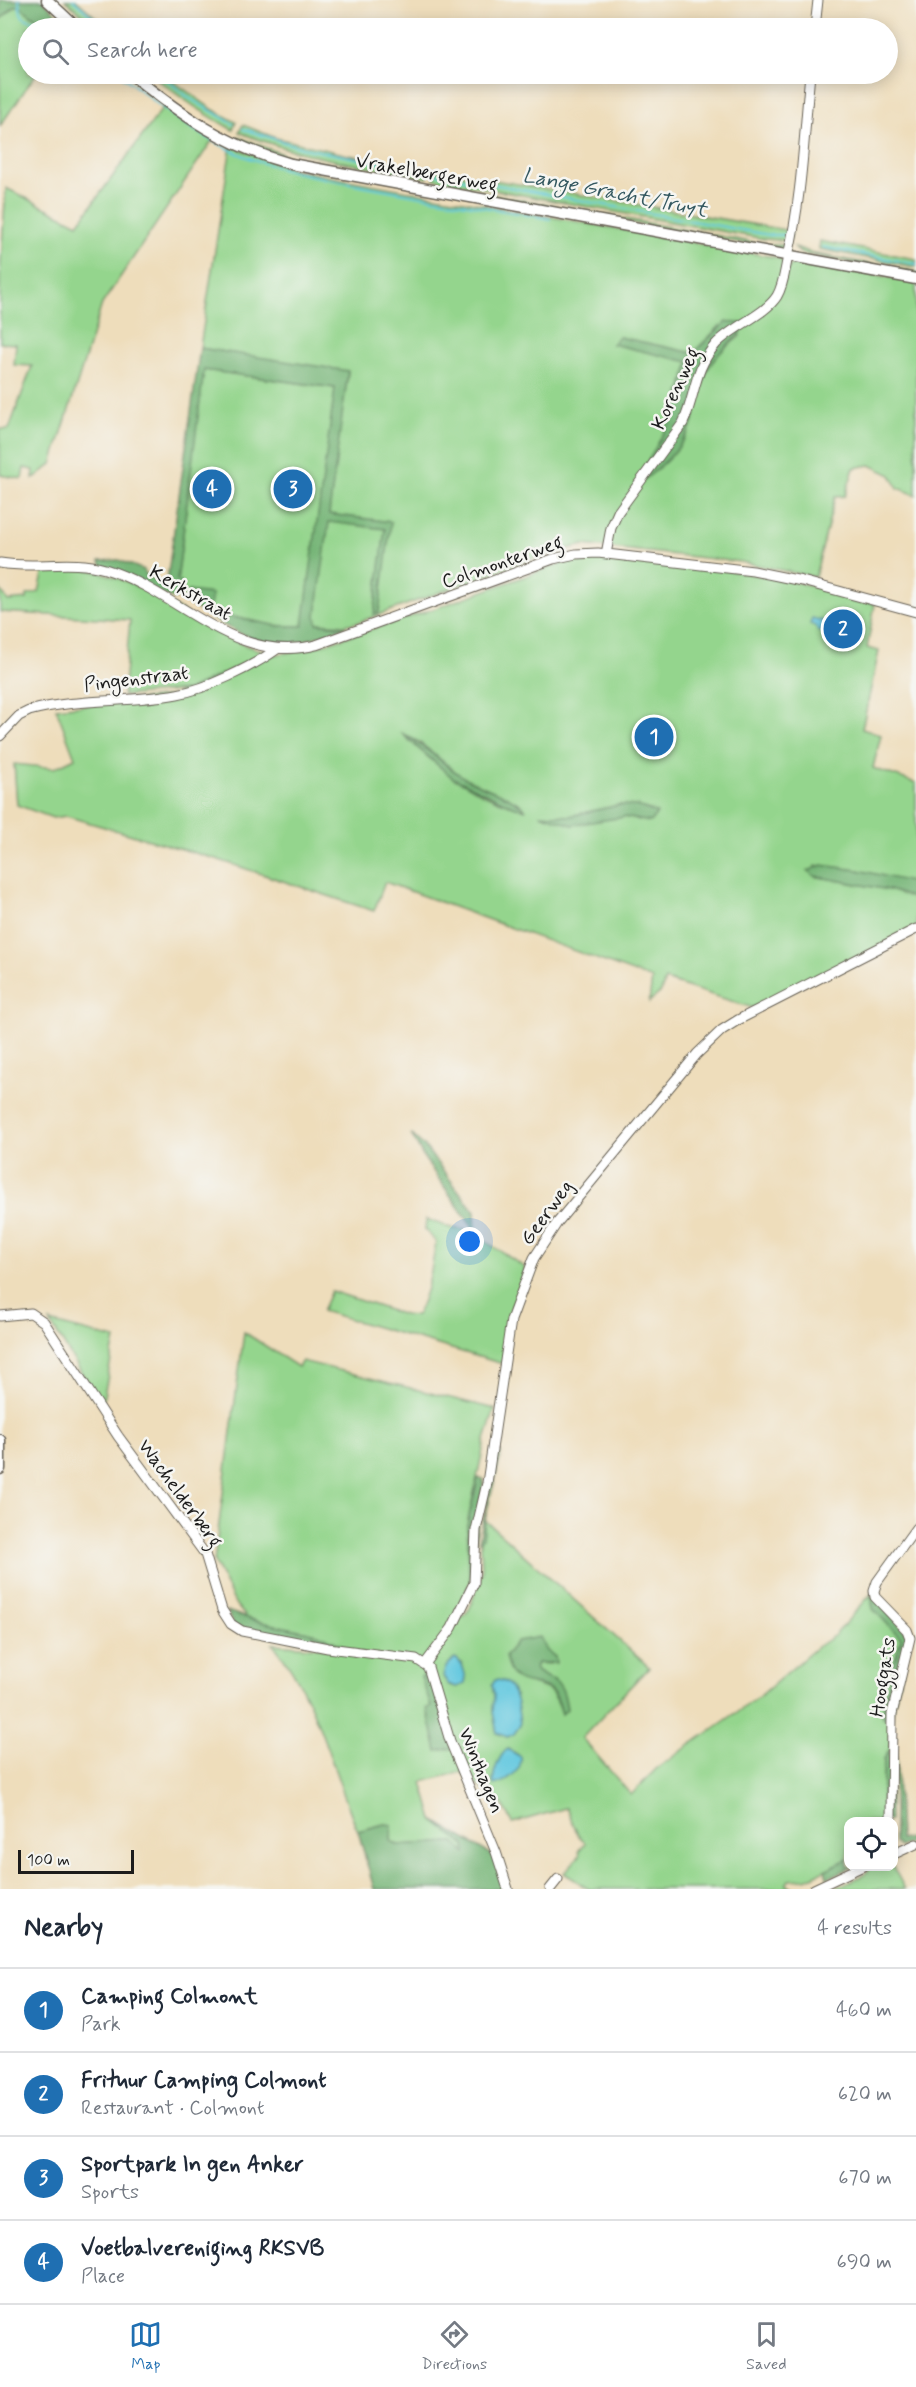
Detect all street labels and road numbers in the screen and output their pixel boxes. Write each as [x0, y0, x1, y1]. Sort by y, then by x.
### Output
street label: Vrakelbergerweg [353, 148, 500, 201]
street label: Korenweg [645, 343, 709, 435]
street label: Colmonterweg [438, 529, 567, 598]
street label: Kerkstraat [144, 559, 236, 628]
street label: Pingenstraat [82, 660, 190, 700]
street label: Geerweg [514, 1175, 580, 1251]
street label: Wachelderberg [130, 1434, 228, 1555]
street label: Hooggats [864, 1636, 905, 1719]
street label: Winthagen [451, 1724, 510, 1817]

